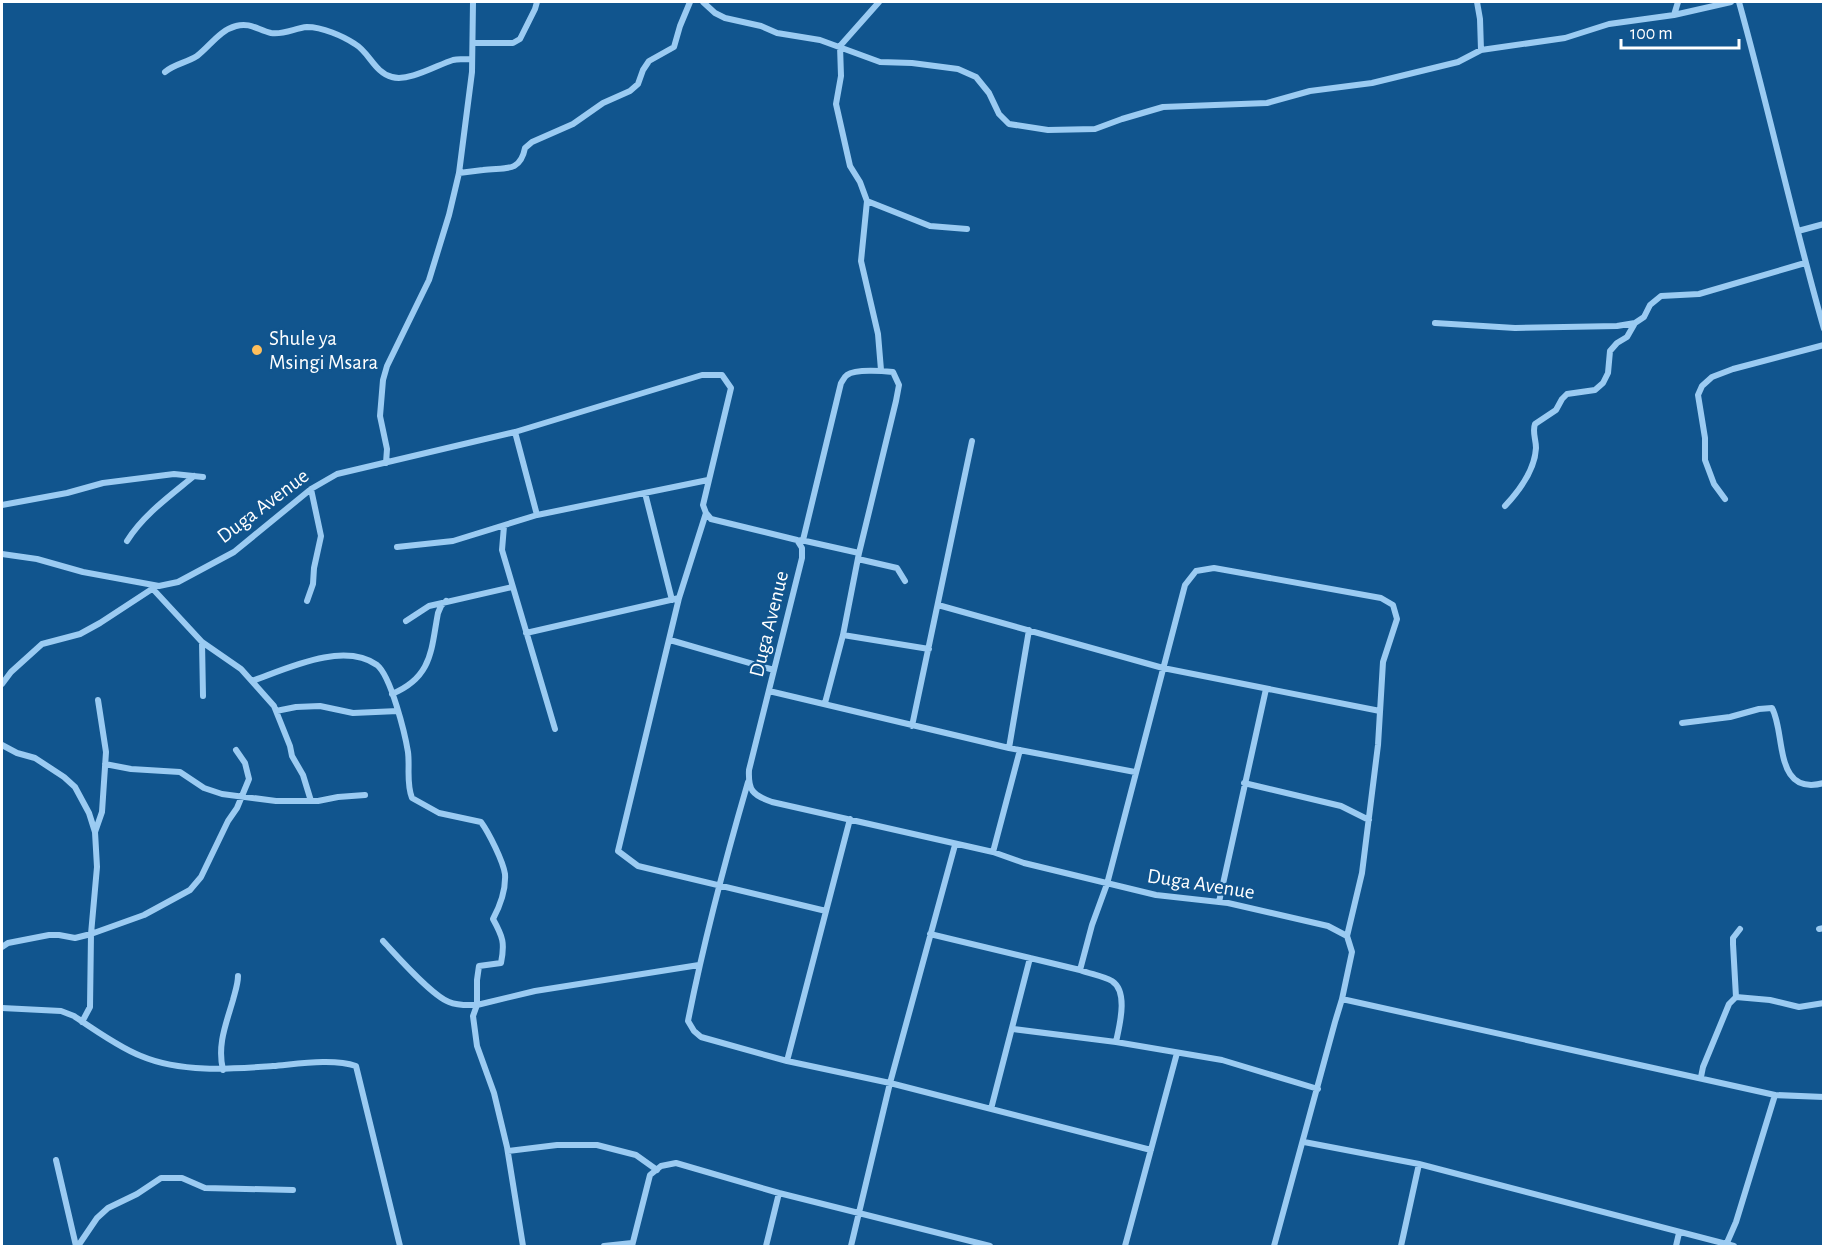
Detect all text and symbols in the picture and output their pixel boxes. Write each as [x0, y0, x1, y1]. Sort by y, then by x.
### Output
scale bar [1621, 12, 1740, 50]
text: 100 m [1630, 25, 1673, 43]
place label: Shule ya Msingi Msara [269, 328, 378, 373]
marker: Shule ya Msingi Msara [250, 343, 264, 357]
street label: Duga Avenue [213, 465, 313, 547]
street label: Duga Avenue [746, 569, 792, 679]
street label: Duga Avenue [1146, 865, 1256, 903]

